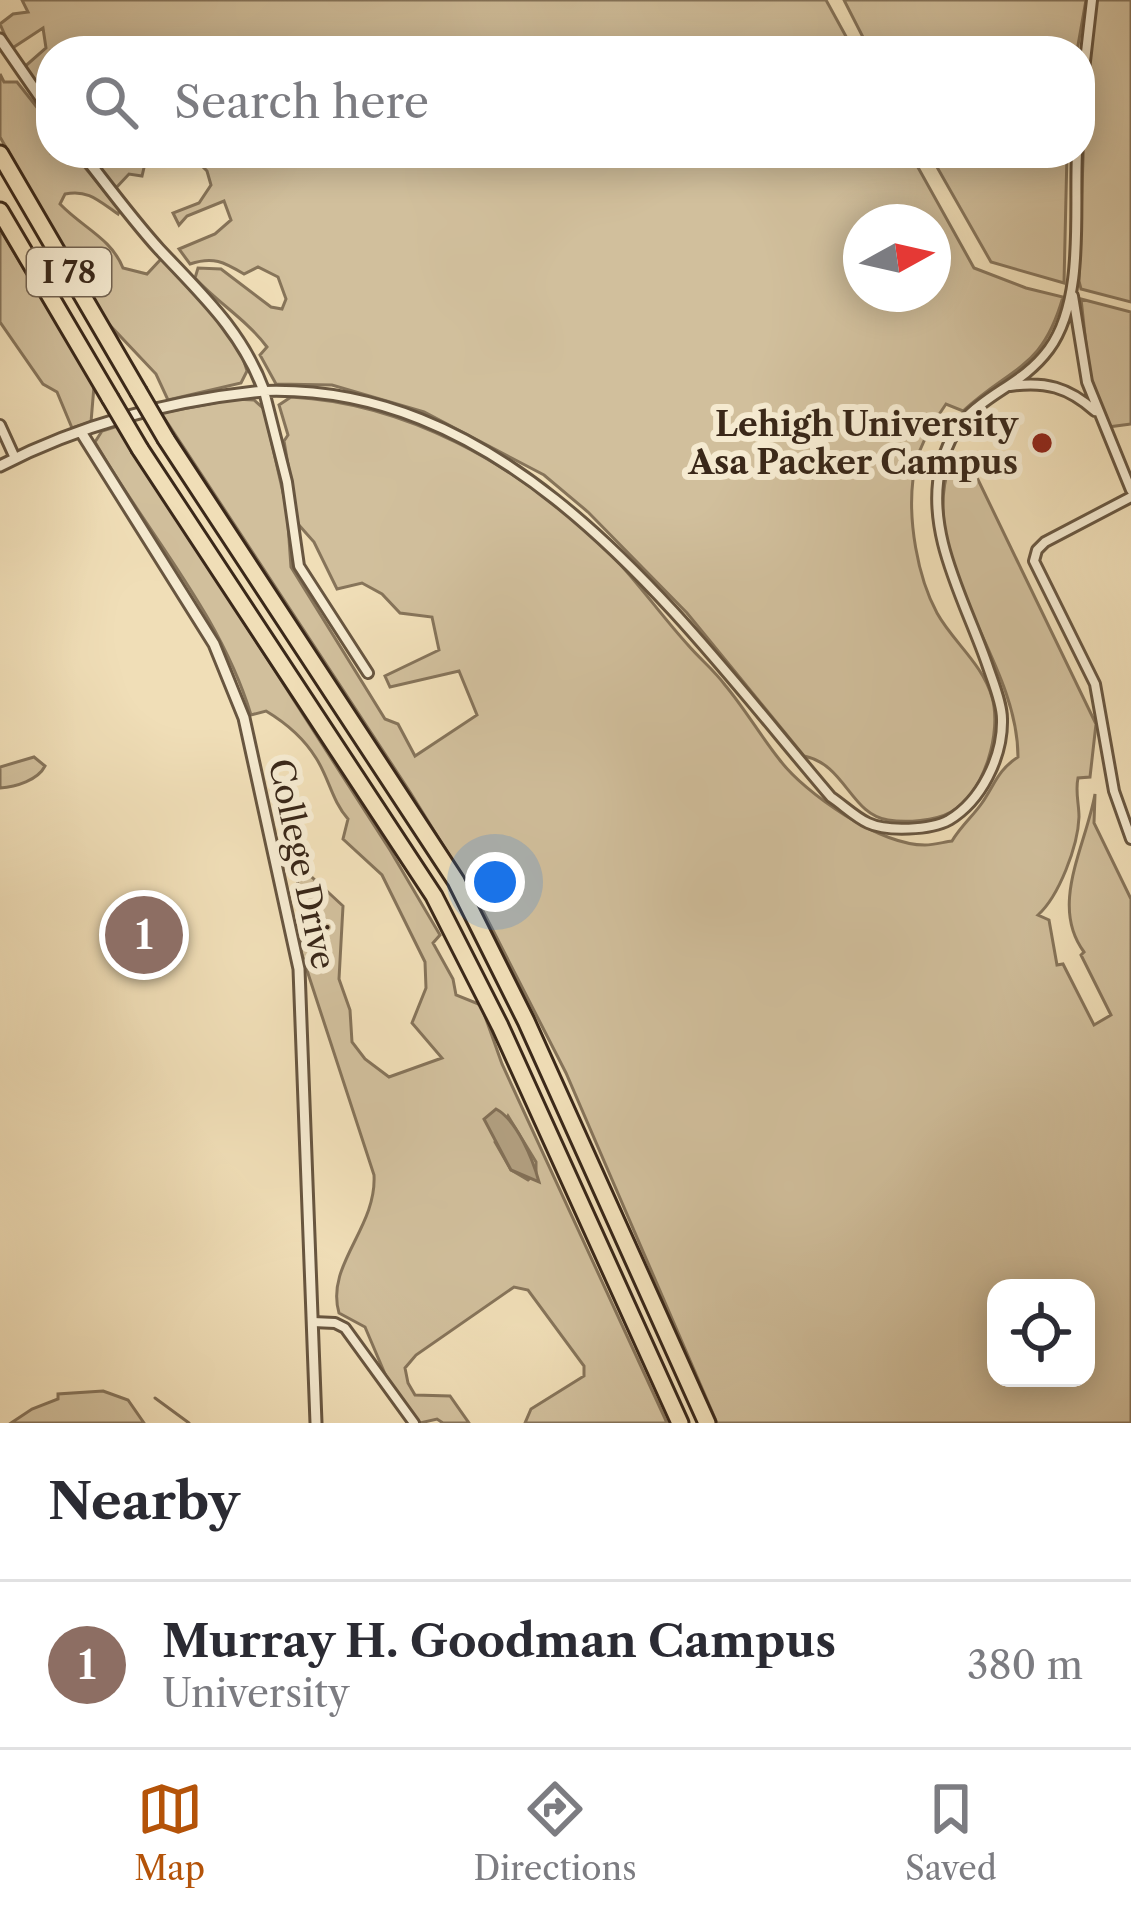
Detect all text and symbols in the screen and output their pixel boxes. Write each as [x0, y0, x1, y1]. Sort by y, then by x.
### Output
search box [36, 36, 1095, 168]
icon: search [78, 69, 144, 135]
text: Search here [174, 74, 429, 130]
north arrow [843, 204, 951, 312]
road number: I 78 [27, 248, 111, 296]
place label: Lehigh University Asa Packer Campus [688, 404, 1019, 483]
marker: Lehigh University Asa Packer Campus [1029, 430, 1055, 456]
street label: College Drive [260, 755, 344, 973]
your location [465, 852, 525, 912]
pin: 1 [105, 890, 183, 980]
map controls [987, 1279, 1095, 1387]
button: locate [987, 1279, 1095, 1387]
text: Nearby [48, 1470, 240, 1532]
text: Murray H. Goodman Campus [162, 1613, 836, 1669]
text: 1 [78, 1641, 96, 1689]
text: 380 m [967, 1641, 1083, 1689]
text: University [162, 1669, 350, 1717]
tab: Map [134, 1776, 205, 1889]
tab: Directions [474, 1776, 637, 1889]
tab: Saved [905, 1776, 997, 1889]

